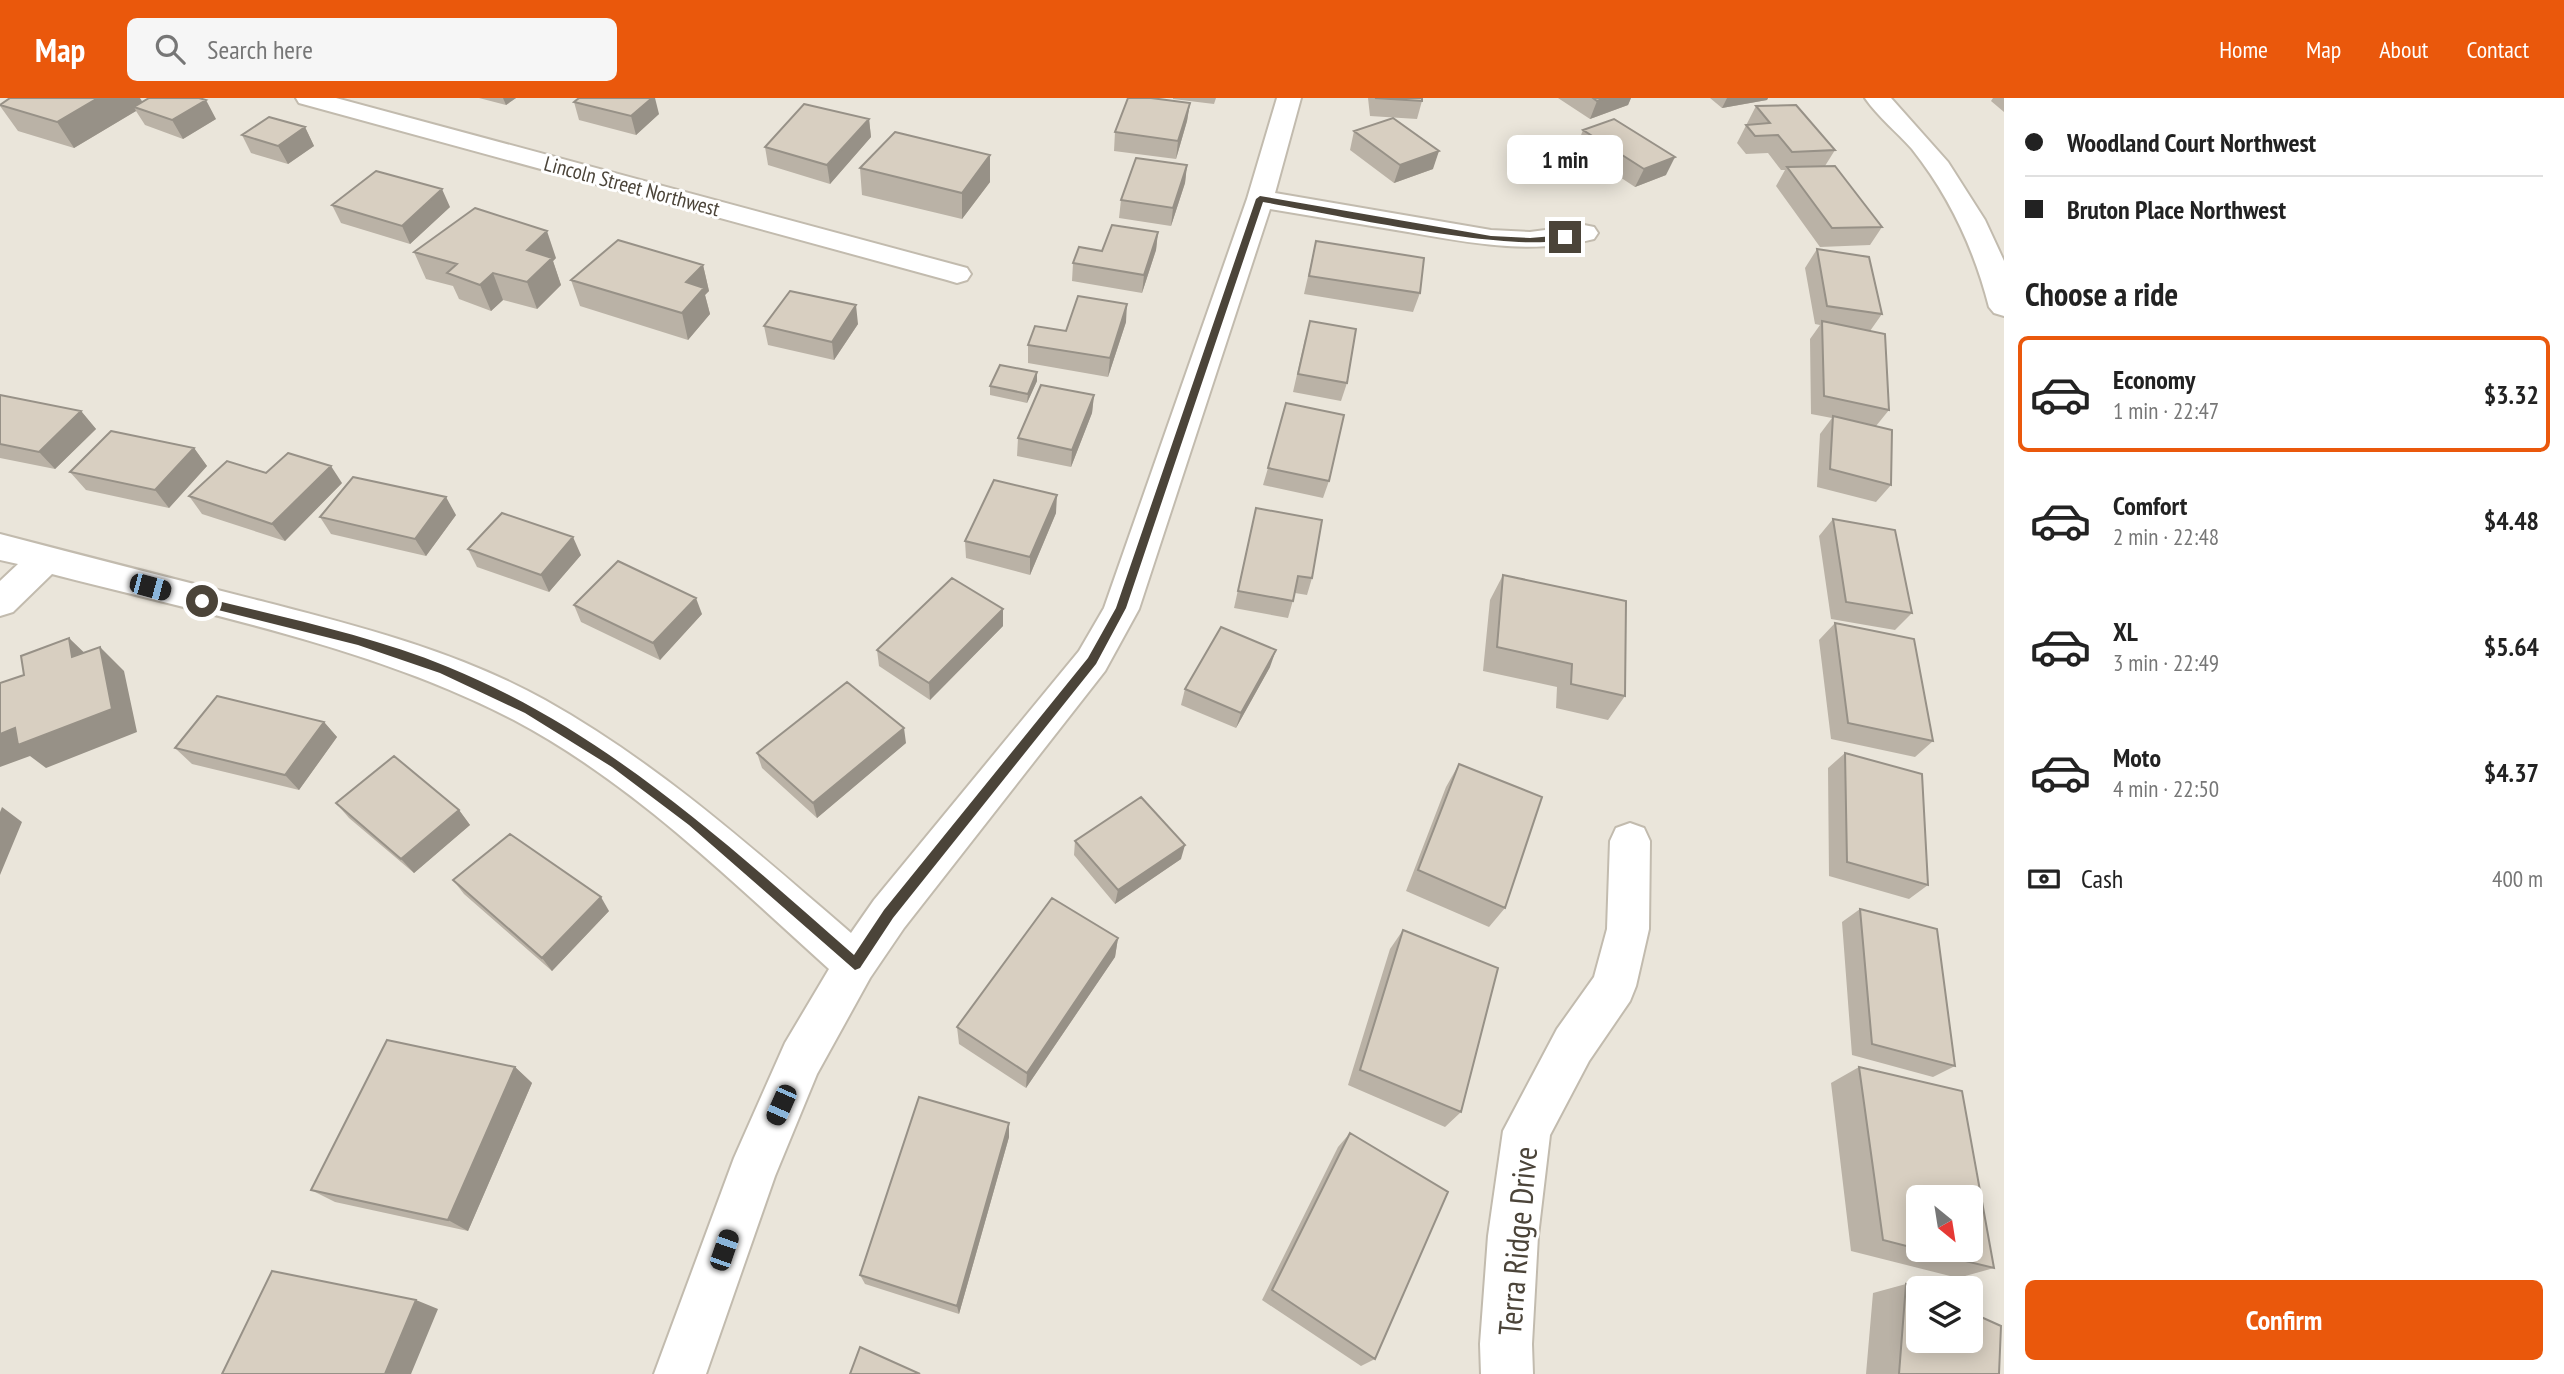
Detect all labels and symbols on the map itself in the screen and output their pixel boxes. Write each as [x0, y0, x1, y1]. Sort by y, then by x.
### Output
callout: 1 min [1507, 136, 1623, 184]
street label: Lincoln Street Northwest [541, 150, 723, 222]
route end [1549, 221, 1581, 253]
car [127, 571, 174, 603]
route start [186, 585, 218, 617]
car [763, 1082, 800, 1128]
street label: Terra Ridge Drive [1488, 1145, 1546, 1337]
north arrow [1906, 1185, 1983, 1262]
car [708, 1227, 741, 1273]

